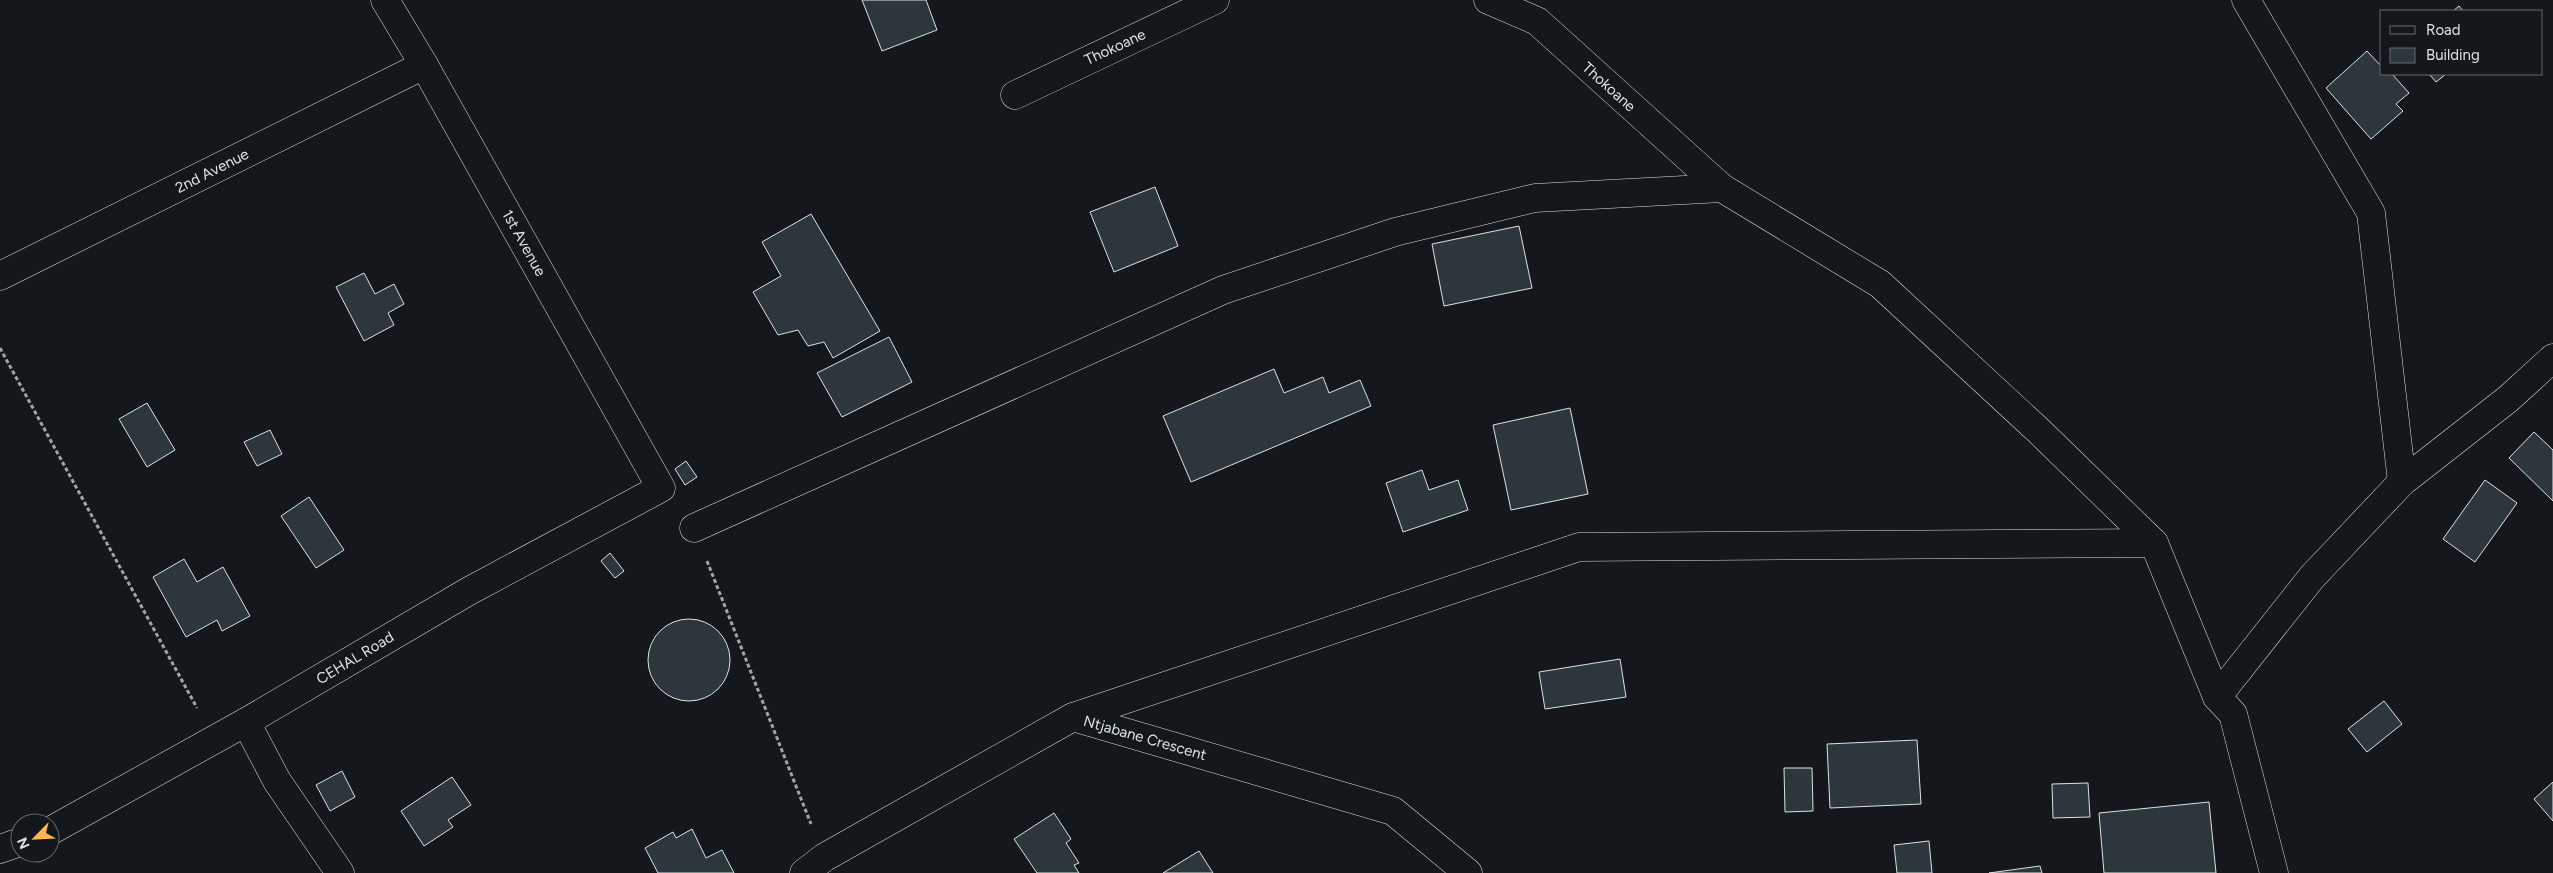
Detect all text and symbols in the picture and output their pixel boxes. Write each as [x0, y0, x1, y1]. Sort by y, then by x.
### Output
legend [2380, 10, 2543, 75]
text: Road [2426, 21, 2461, 39]
street label: Thokoane [1082, 25, 1148, 69]
text: Building [2426, 46, 2480, 64]
street label: Thokoane [1579, 58, 1639, 116]
street label: 2nd Avenue [172, 145, 252, 197]
street label: 1st Avenue [498, 207, 550, 279]
street label: CEHAL Road [313, 628, 397, 688]
street label: Ntjabane Crescent [1081, 712, 1209, 764]
north arrow [10, 813, 60, 863]
text: N [14, 835, 34, 851]

